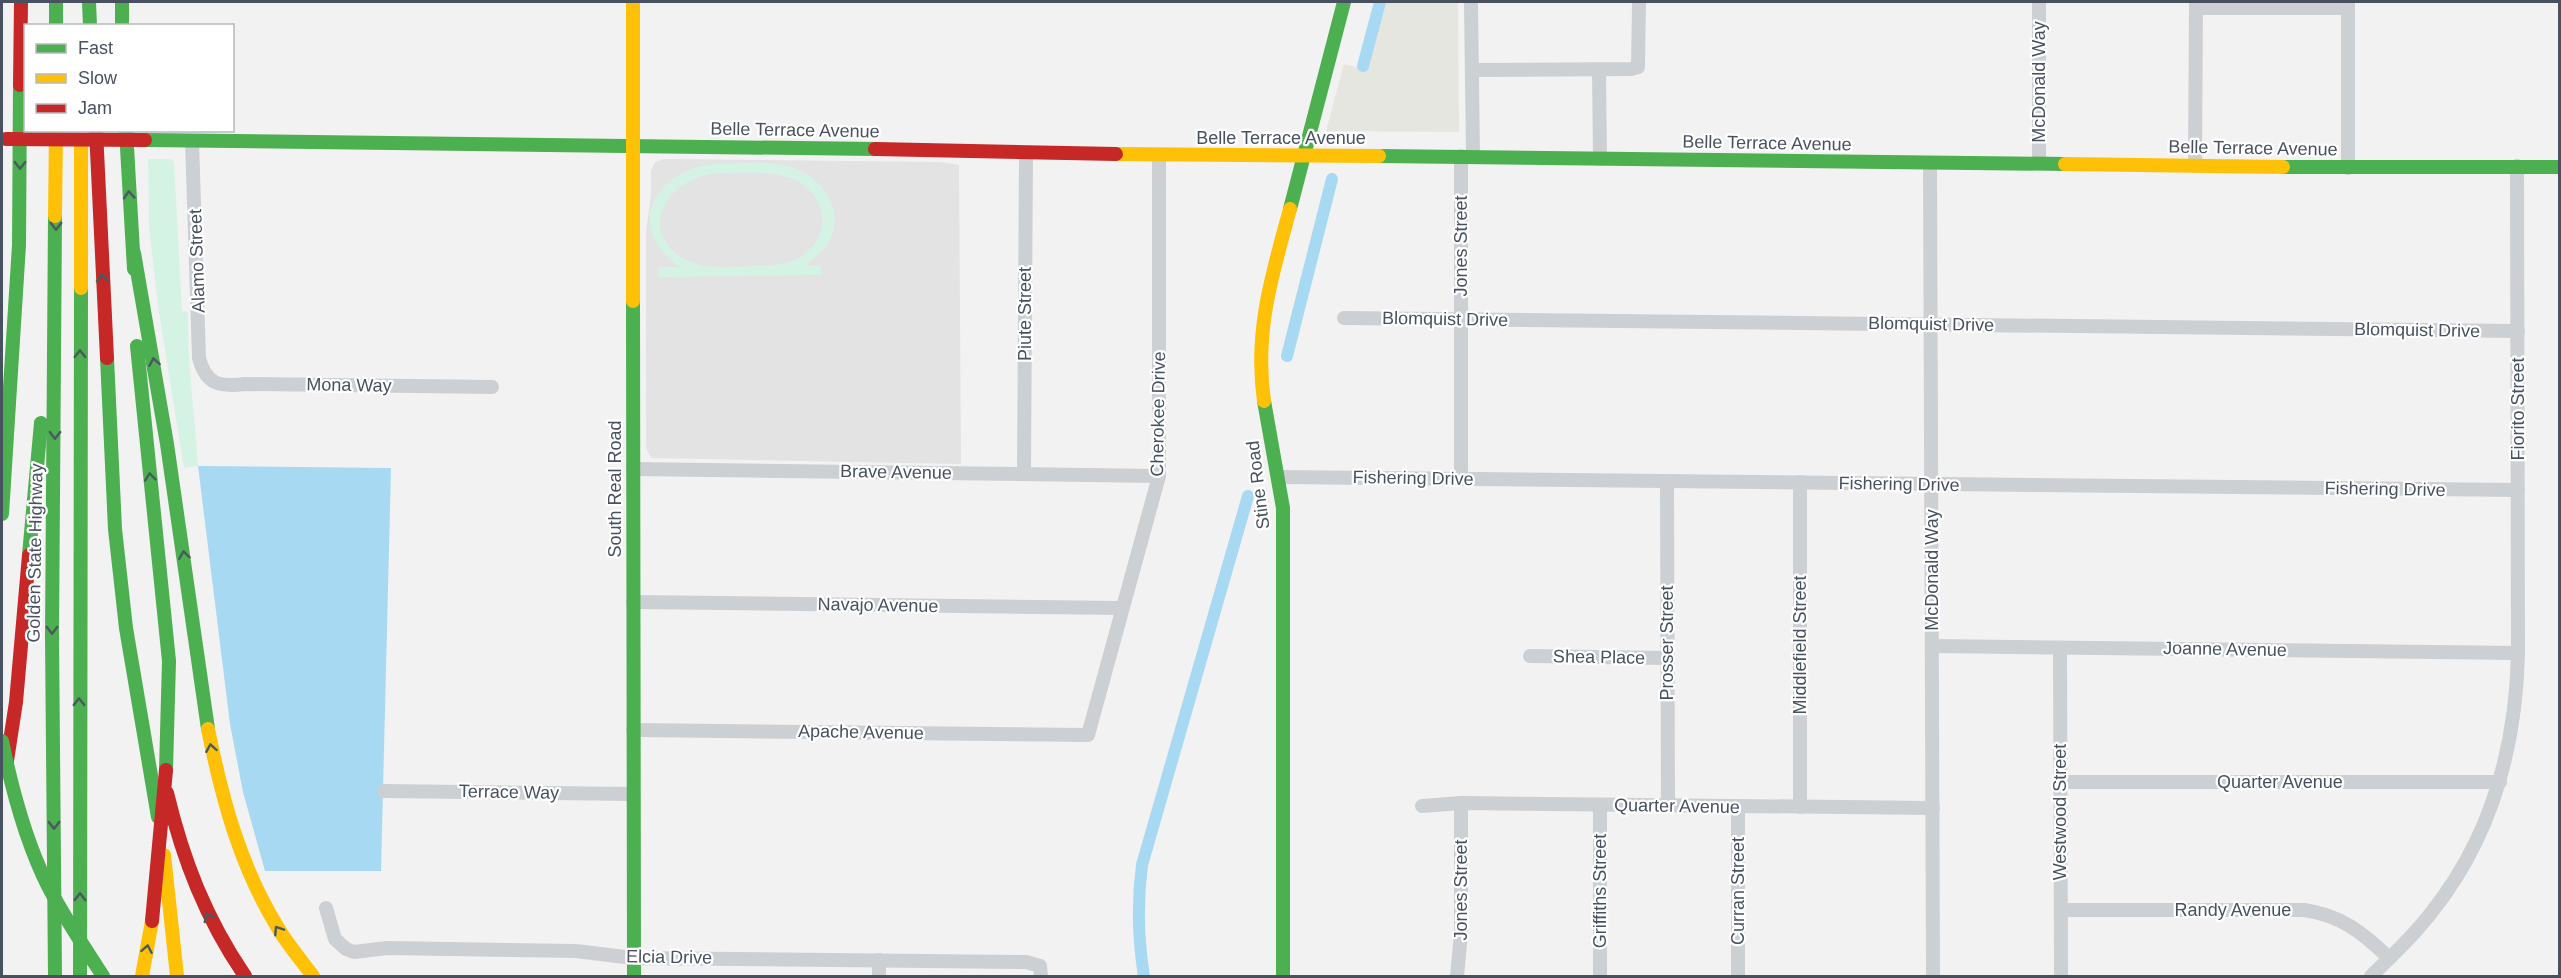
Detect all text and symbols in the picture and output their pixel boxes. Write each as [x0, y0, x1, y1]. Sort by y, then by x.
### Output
street label: McDonald Way [2029, 21, 2049, 143]
legend [24, 24, 234, 132]
text: Fast [78, 38, 113, 58]
text: Slow [78, 68, 118, 88]
text: Jam [78, 98, 112, 118]
street label: Belle Terrace Avenue [710, 119, 880, 141]
street label: Belle Terrace Avenue [1196, 128, 1366, 148]
street label: Belle Terrace Avenue [1682, 132, 1852, 154]
street label: Belle Terrace Avenue [2168, 137, 2338, 159]
one-way arrow [14, 160, 26, 169]
one-way arrow [123, 190, 136, 199]
street label: Jones Street [1451, 195, 1471, 297]
street label: Alamo Street [185, 209, 209, 313]
one-way arrow [50, 221, 62, 230]
street label: Piute Street [1015, 267, 1035, 361]
one-way arrow [95, 273, 108, 282]
street label: Blomquist Drive [1382, 308, 1508, 330]
street label: Blomquist Drive [1868, 313, 1994, 335]
street label: Blomquist Drive [2354, 319, 2480, 341]
one-way arrow [73, 350, 86, 359]
street label: Cherokee Drive [1147, 351, 1169, 477]
street label: Fiorito Street [2508, 357, 2528, 461]
one-way arrow [148, 358, 160, 367]
street label: Mona Way [306, 374, 392, 396]
street label: South Real Road [605, 420, 625, 558]
one-way arrow [49, 431, 61, 440]
street label: Stine Road [1243, 440, 1273, 530]
street label: Brave Avenue [840, 461, 952, 483]
street label: Golden State Highway [23, 463, 47, 643]
street label: Fishering Drive [1352, 467, 1474, 489]
one-way arrow [144, 473, 156, 482]
street label: Fishering Drive [1838, 473, 1960, 495]
street label: Fishering Drive [2324, 478, 2446, 500]
street label: McDonald Way [1922, 509, 1942, 631]
one-way arrow [178, 550, 191, 560]
street label: Middlefield Street [1790, 575, 1810, 715]
street label: Prosser Street [1657, 585, 1677, 701]
street label: Navajo Avenue [817, 594, 939, 616]
one-way arrow [46, 626, 58, 635]
street label: Joanne Avenue [2163, 638, 2287, 660]
street label: Shea Place [1553, 646, 1645, 668]
one-way arrow [73, 698, 85, 707]
street label: Apache Avenue [798, 721, 924, 743]
one-way arrow [205, 744, 217, 753]
street label: Westwood Street [2050, 744, 2070, 880]
street label: Quarter Avenue [2217, 772, 2343, 792]
street label: Terrace Way [459, 781, 559, 803]
street label: Quarter Avenue [1614, 795, 1740, 817]
one-way arrow [48, 821, 60, 830]
street label: Griffiths Street [1590, 834, 1610, 948]
street label: Curran Street [1728, 837, 1748, 945]
street label: Jones Street [1451, 839, 1471, 941]
one-way arrow [74, 893, 86, 902]
street label: Randy Avenue [2175, 900, 2291, 920]
one-way arrow [204, 913, 215, 924]
one-way arrow [273, 926, 285, 936]
one-way arrow [140, 944, 153, 954]
street label: Elcia Drive [626, 946, 712, 968]

